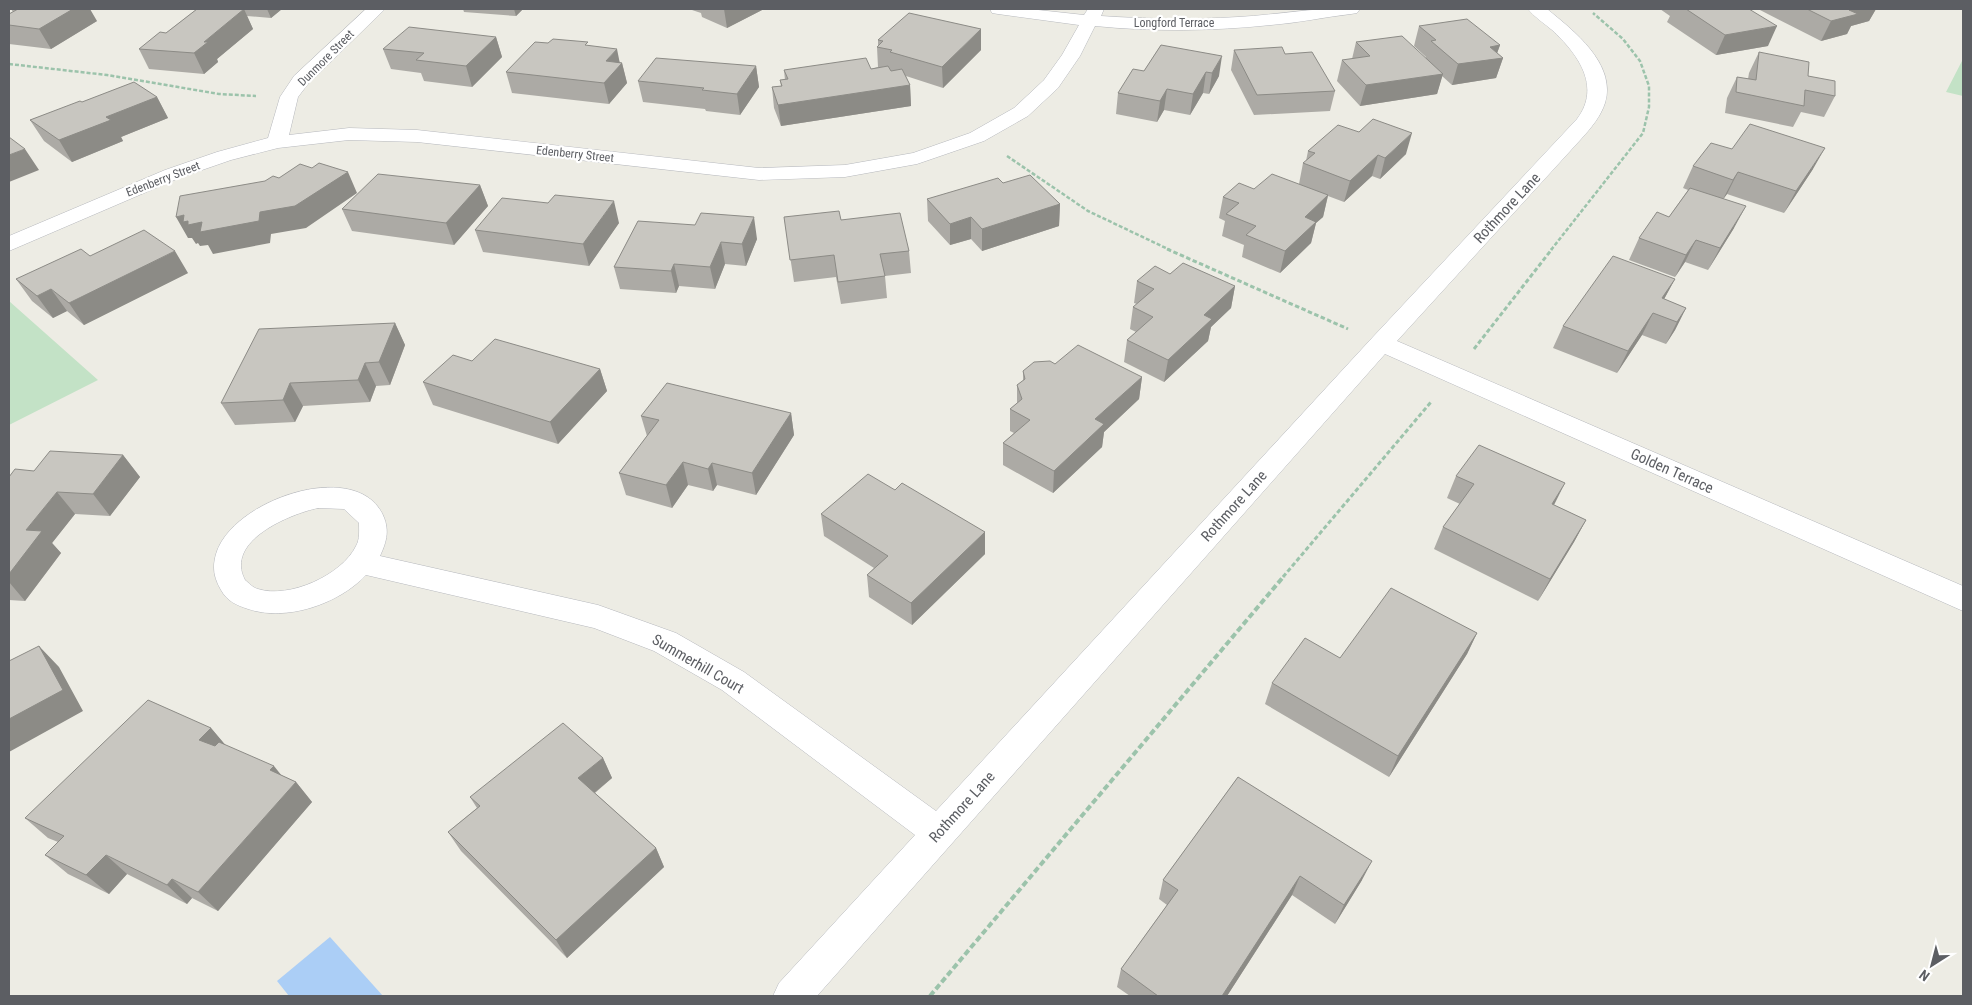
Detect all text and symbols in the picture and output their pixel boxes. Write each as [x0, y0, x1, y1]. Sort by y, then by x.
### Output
street label: Longford Terrace [1134, 16, 1215, 30]
street label: Dunmore Street [295, 27, 357, 89]
street label: Edenberry Street [535, 143, 615, 165]
street label: Edenberry Street [124, 158, 202, 200]
street label: Rothmore Lane [1470, 169, 1544, 247]
street label: Golden Terrace [1628, 445, 1716, 497]
street label: Rothmore Lane [1197, 467, 1271, 545]
street label: Summerhill Court [649, 630, 747, 698]
street label: Rothmore Lane [925, 768, 999, 846]
north arrow [1907, 940, 1957, 990]
text: N [1916, 967, 1933, 985]

